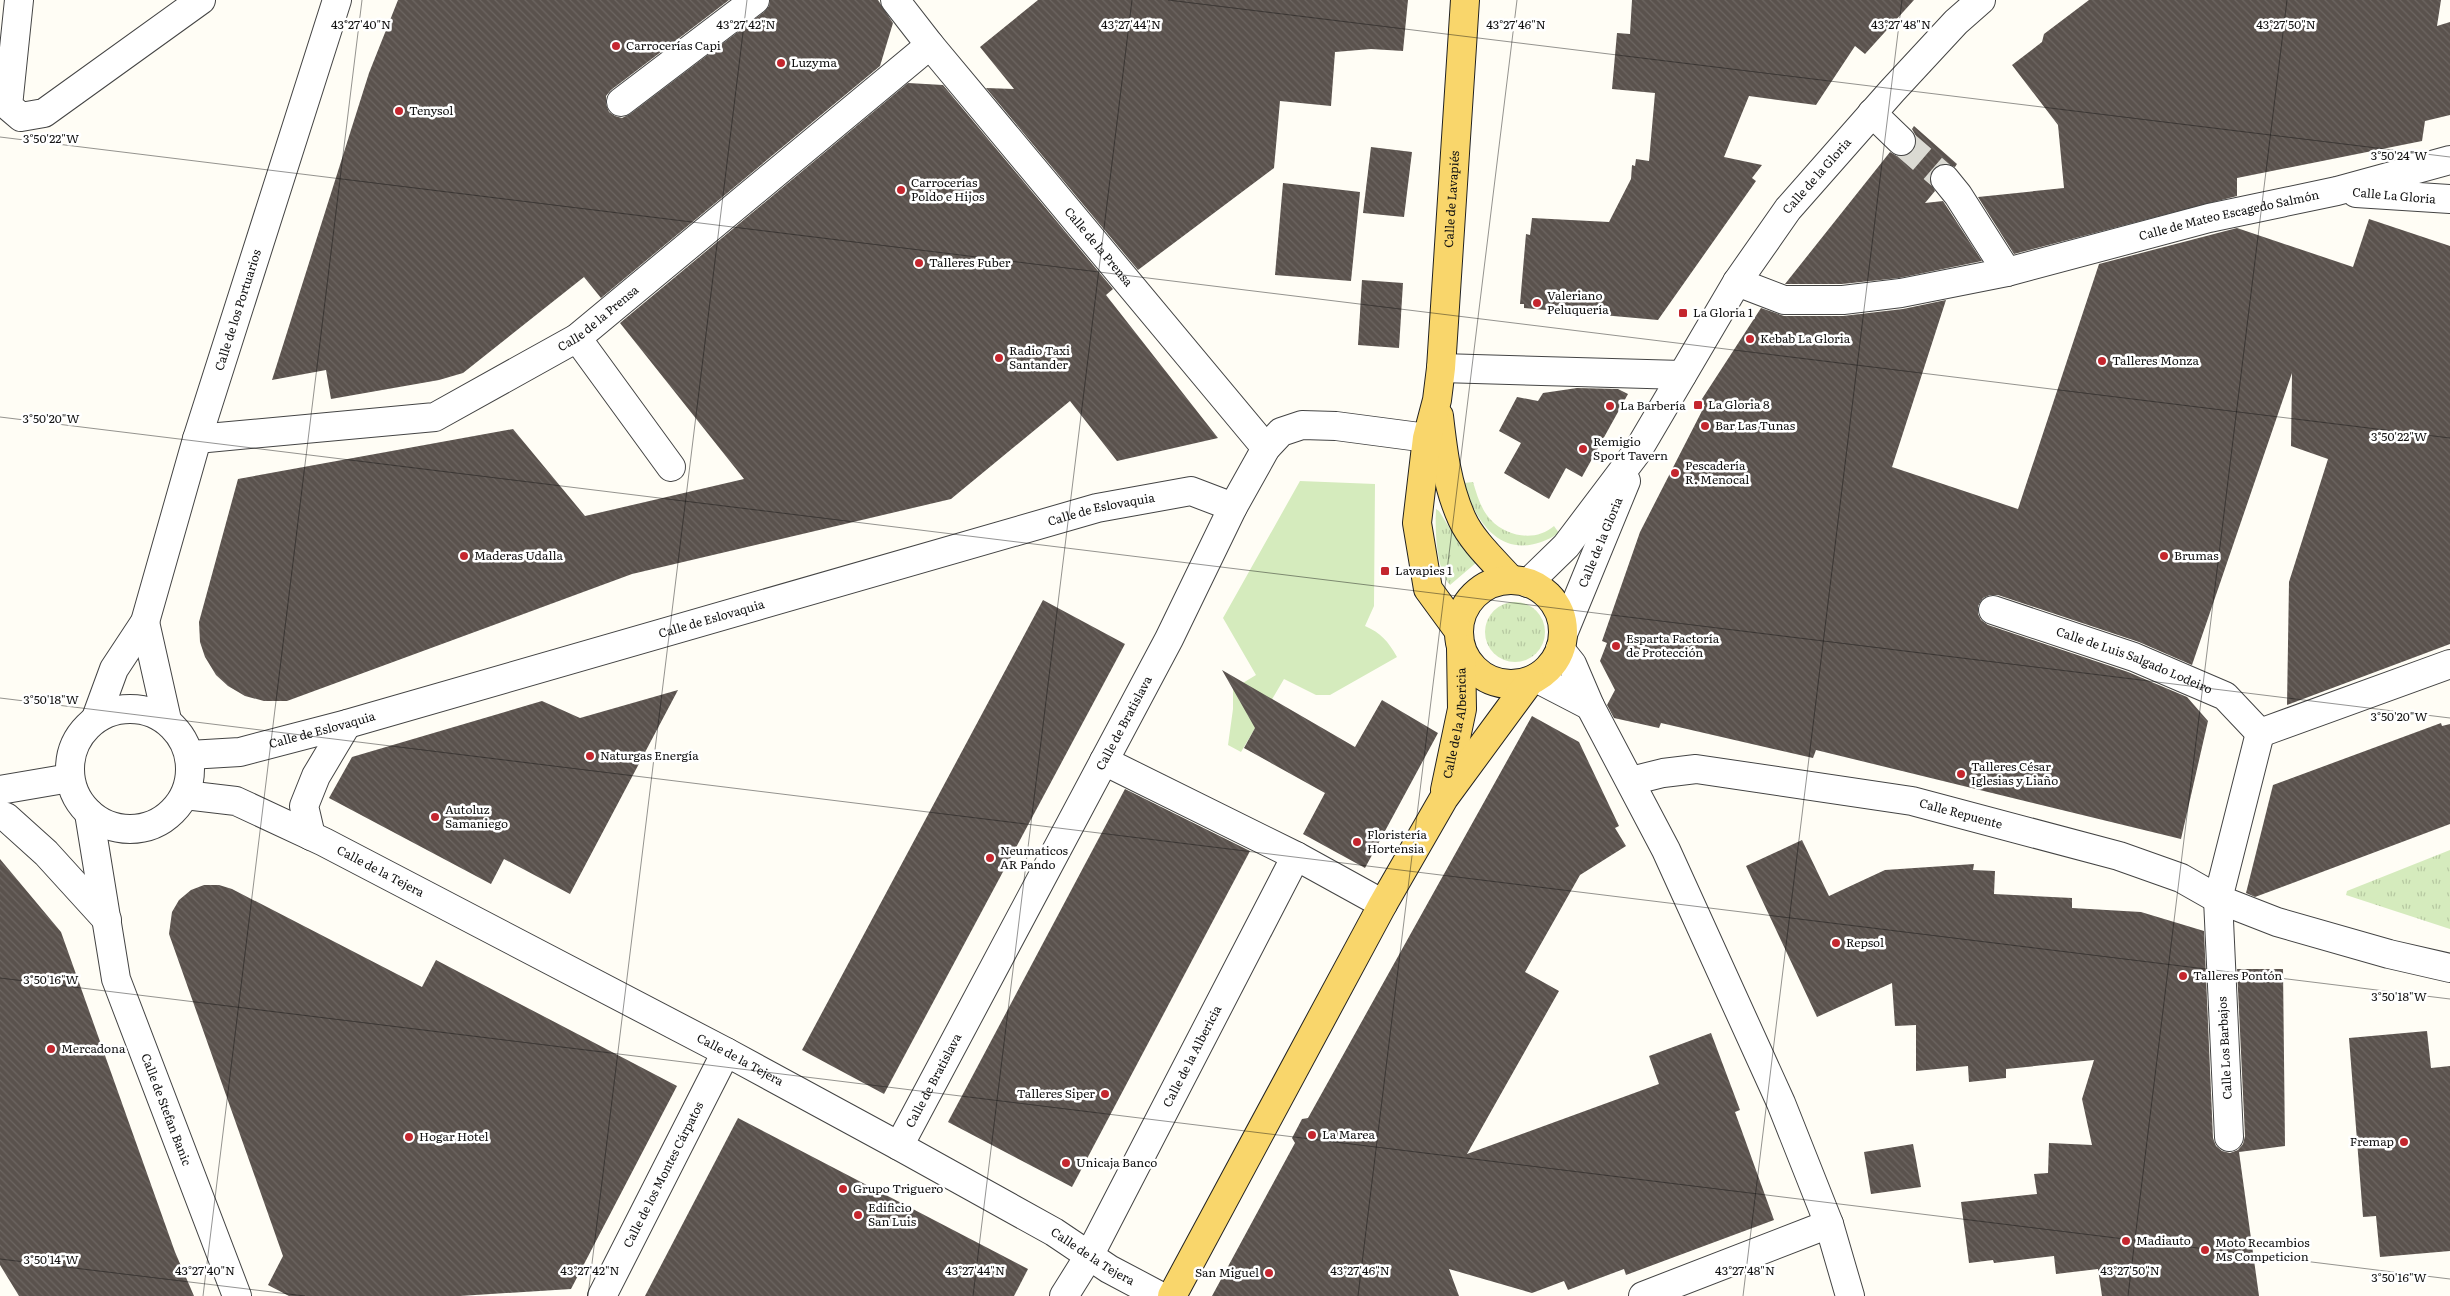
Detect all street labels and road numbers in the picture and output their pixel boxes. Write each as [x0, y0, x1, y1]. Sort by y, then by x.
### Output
street label: Calle de la Gloria [1777, 133, 1855, 217]
street label: Calle de Lavapiés [1439, 150, 1463, 248]
street label: Calle La Gloria [2352, 182, 2437, 208]
street label: Calle de Mateo Escagedo Salmón [2137, 185, 2321, 244]
street label: Calle de la Prensa [1061, 203, 1138, 290]
street label: Calle de los Portuarios [209, 246, 265, 373]
street label: Calle de la Prensa [554, 280, 642, 355]
street label: Calle de Eslovaquia [1045, 488, 1157, 530]
street label: Calle de la Gloria [1573, 494, 1627, 590]
street label: Calle de Eslovaquia [656, 594, 767, 642]
street label: Calle de Luis Salgado Lodeiro [2054, 622, 2216, 698]
street label: Calle de la Albericia [1438, 667, 1470, 780]
street label: Calle de Bratislava [1091, 672, 1156, 773]
street label: Calle de Eslovaquia [267, 706, 378, 752]
street label: Calle Repuente [1917, 793, 2005, 833]
street label: Calle de la Tejera [334, 840, 428, 901]
street label: Calle Los Barbajos [2212, 996, 2236, 1100]
street label: Calle de la Albericia [1158, 1001, 1226, 1110]
street label: Calle de la Tejera [694, 1028, 788, 1090]
street label: Calle de Bratislava [900, 1029, 966, 1131]
street label: Calle de Stefan Banic [137, 1051, 196, 1168]
street label: Calle de los Montes Cárpatos [618, 1098, 708, 1250]
street label: Calle de la Tejera [1048, 1222, 1139, 1289]

